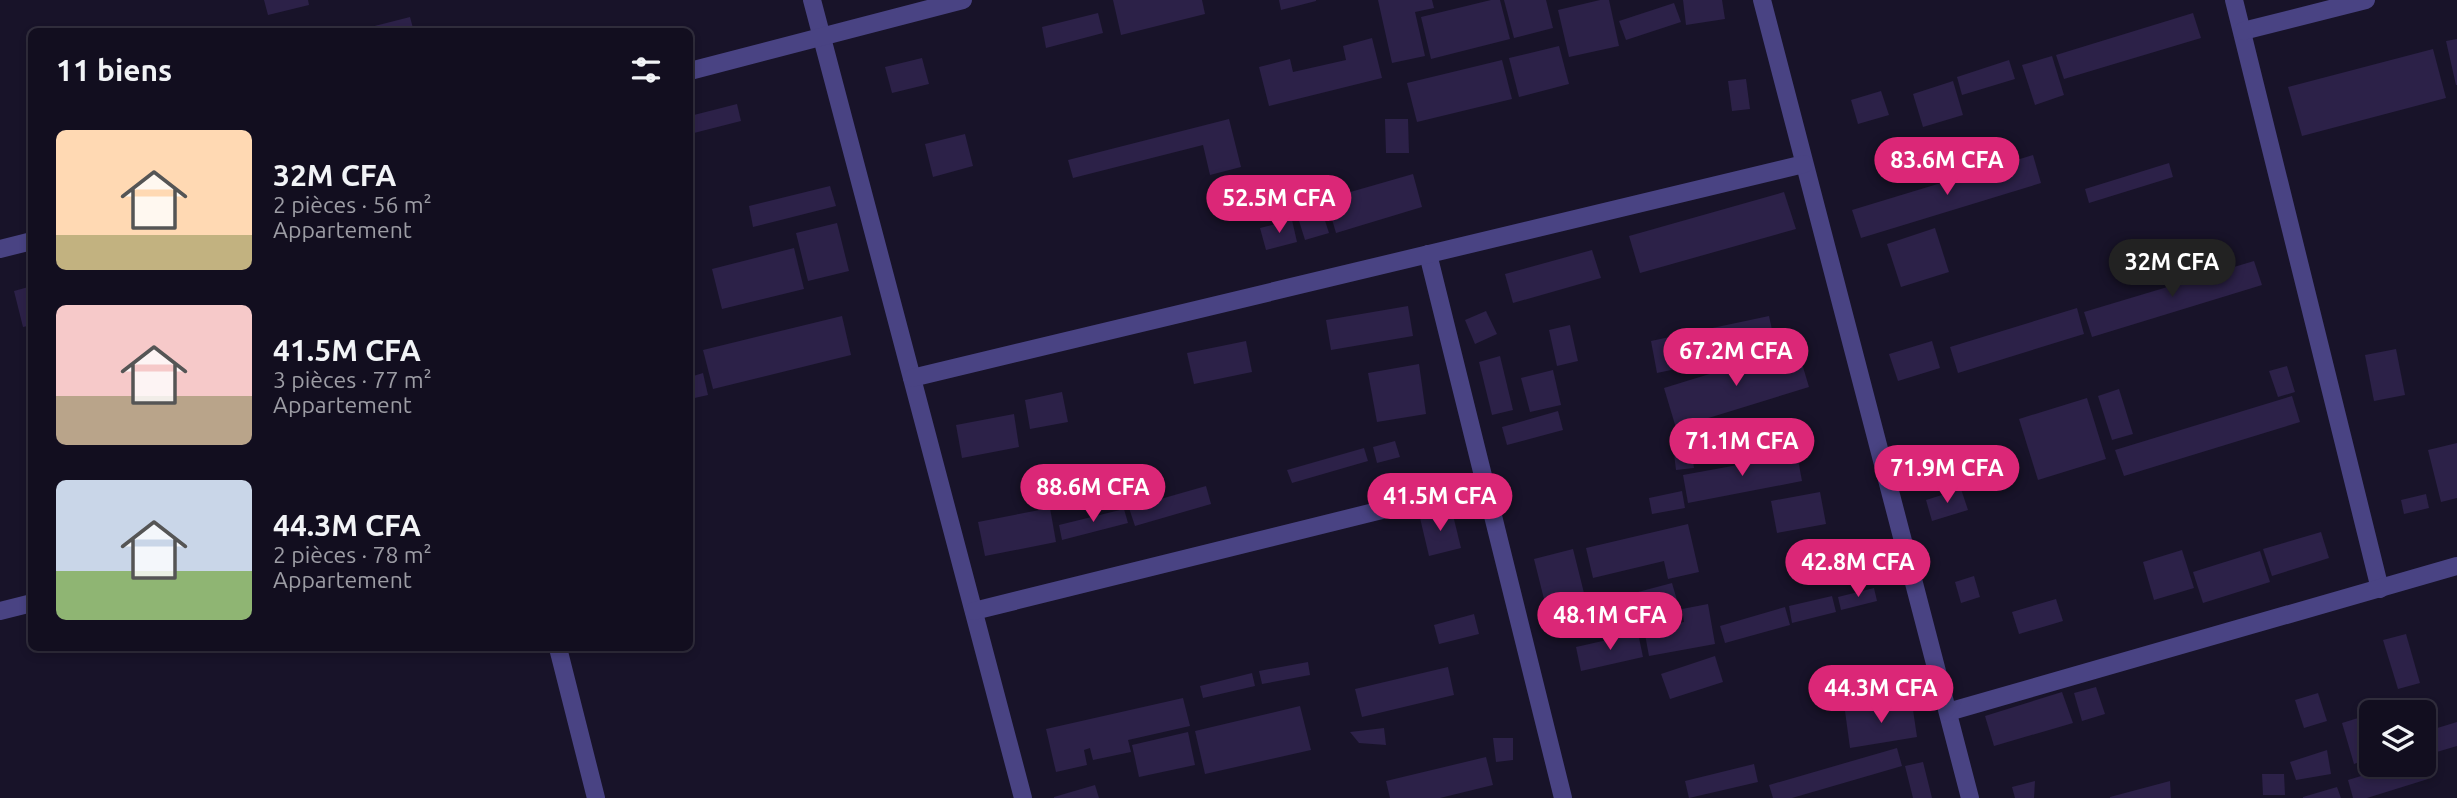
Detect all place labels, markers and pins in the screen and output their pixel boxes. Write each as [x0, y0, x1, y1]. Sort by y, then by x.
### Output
pin: 83.6M CFA [1867, 138, 2027, 197]
pin: 52.5M CFA [1199, 176, 1359, 235]
pin: 32M CFA [2107, 240, 2237, 299]
pin: 67.2M CFA [1656, 328, 1816, 388]
pin: 71.1M CFA [1662, 419, 1822, 478]
pin: 71.9M CFA [1867, 446, 2027, 505]
pin: 88.6M CFA [1013, 464, 1173, 524]
pin: 41.5M CFA [1360, 474, 1520, 533]
pin: 42.8M CFA [1778, 540, 1938, 599]
pin: 48.1M CFA [1530, 592, 1690, 652]
pin: 44.3M CFA [1801, 666, 1961, 725]

